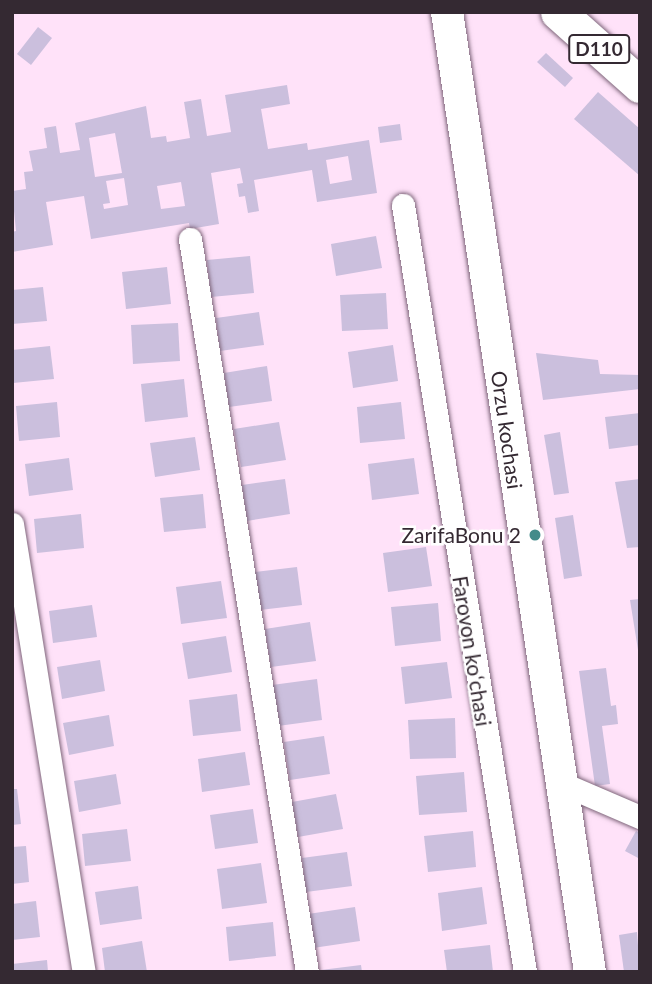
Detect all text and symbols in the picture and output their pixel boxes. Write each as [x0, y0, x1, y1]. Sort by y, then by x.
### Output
road number: D110 [568, 34, 630, 64]
street label: Orzu kochasi [486, 369, 528, 491]
place label: ZarifaBonu 2 [401, 522, 521, 548]
marker: ZarifaBonu 2 [527, 527, 543, 543]
street label: Farovon koʻchasi [448, 574, 496, 728]

